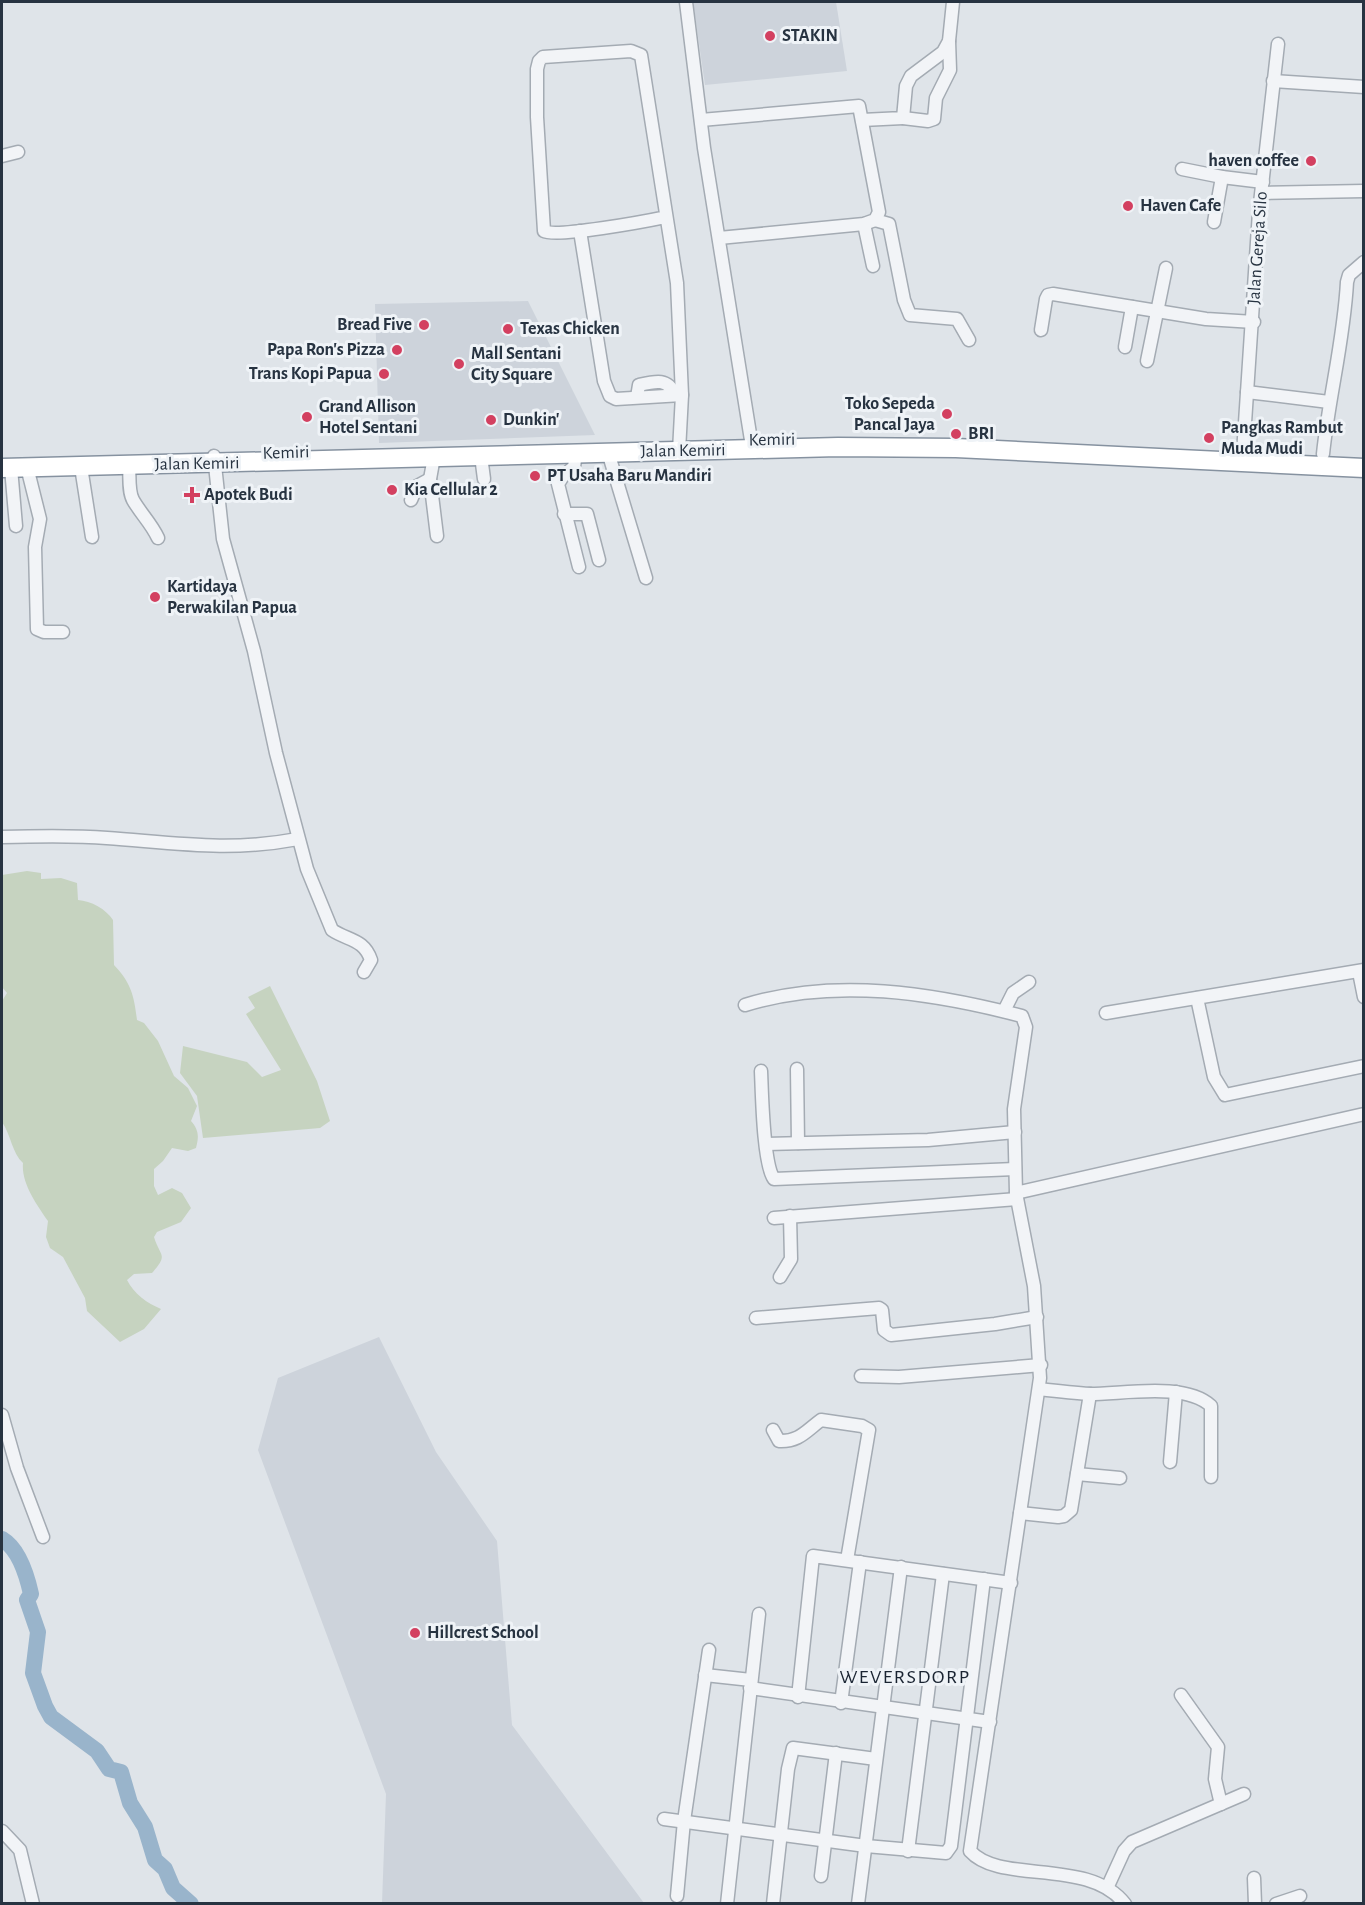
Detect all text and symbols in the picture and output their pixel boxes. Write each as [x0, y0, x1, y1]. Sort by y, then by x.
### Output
place label: STAKIN [782, 27, 838, 45]
marker: STAKIN [763, 29, 777, 43]
place label: haven coffee [1208, 152, 1299, 170]
marker: haven coffee [1304, 154, 1318, 168]
street label: Jalan Gereja Silo [1245, 191, 1271, 305]
place label: Haven Cafe [1140, 197, 1221, 215]
marker: Haven Cafe [1121, 199, 1135, 213]
place label: Bread Five [337, 316, 412, 334]
marker: Bread Five [417, 318, 431, 332]
place label: Texas Chicken [520, 320, 620, 338]
marker: Texas Chicken [501, 322, 515, 336]
place label: Papa Ron's Pizza [267, 341, 385, 359]
marker: Papa Ron's Pizza [390, 343, 404, 357]
place label: Mall Sentani City Square [471, 345, 562, 384]
marker: Mall Sentani City Square [452, 357, 466, 371]
place label: Trans Kopi Papua [249, 365, 372, 383]
marker: Trans Kopi Papua [377, 367, 391, 381]
place label: Toko Sepeda Pancal Jaya [845, 395, 935, 434]
place label: Grand Allison Hotel Sentani [319, 398, 417, 437]
marker: Toko Sepeda Pancal Jaya [940, 407, 954, 421]
marker: Grand Allison Hotel Sentani [300, 410, 314, 424]
place label: Dunkin' [503, 411, 560, 429]
marker: Dunkin' [484, 413, 498, 427]
place label: Pangkas Rambut Muda Mudi [1221, 419, 1343, 458]
place label: BRI [968, 425, 994, 443]
marker: BRI [949, 427, 963, 441]
street label: Kemiri [749, 431, 795, 449]
marker: Pangkas Rambut Muda Mudi [1202, 431, 1216, 445]
street label: Jalan Kemiri [640, 441, 726, 461]
street label: Kemiri [262, 443, 310, 463]
street label: Jalan Kemiri [154, 454, 240, 474]
place label: PT Usaha Baru Mandiri [547, 467, 712, 485]
marker: PT Usaha Baru Mandiri [528, 469, 542, 483]
place label: Kia Cellular 2 [404, 481, 498, 499]
marker: Kia Cellular 2 [385, 483, 399, 497]
place label: Apotek Budi [204, 486, 293, 504]
marker: Apotek Budi [185, 488, 199, 502]
place label: Kartidaya Perwakilan Papua [167, 578, 297, 617]
marker: Kartidaya Perwakilan Papua [148, 590, 162, 604]
place label: Hillcrest School [427, 1624, 539, 1642]
marker: Hillcrest School [408, 1626, 422, 1640]
district label: WEVERSDORP [839, 1667, 971, 1687]

